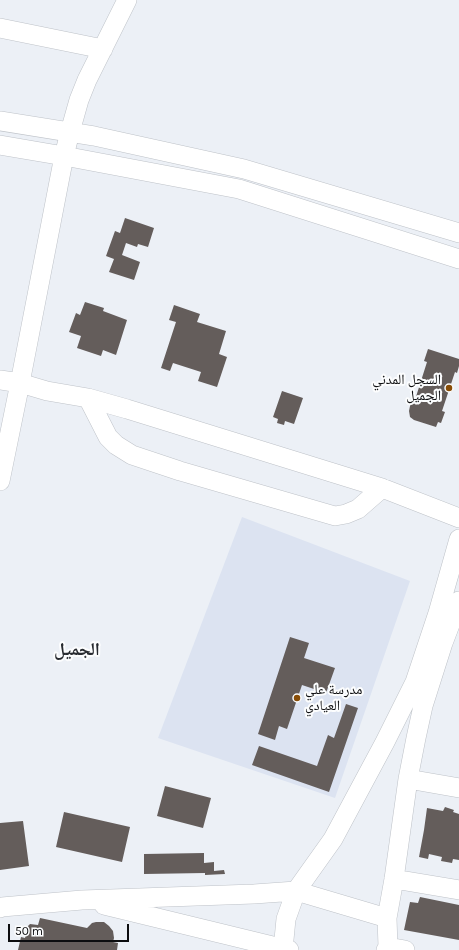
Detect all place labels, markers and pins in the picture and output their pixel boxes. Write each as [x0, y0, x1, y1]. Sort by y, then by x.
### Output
place label: السجل المدني الجميل [372, 372, 441, 404]
marker: السجل المدني الجميل [444, 383, 454, 393]
place label: مدرسة علي العيادي [305, 682, 362, 714]
marker: مدرسة علي العيادي [292, 693, 302, 703]

